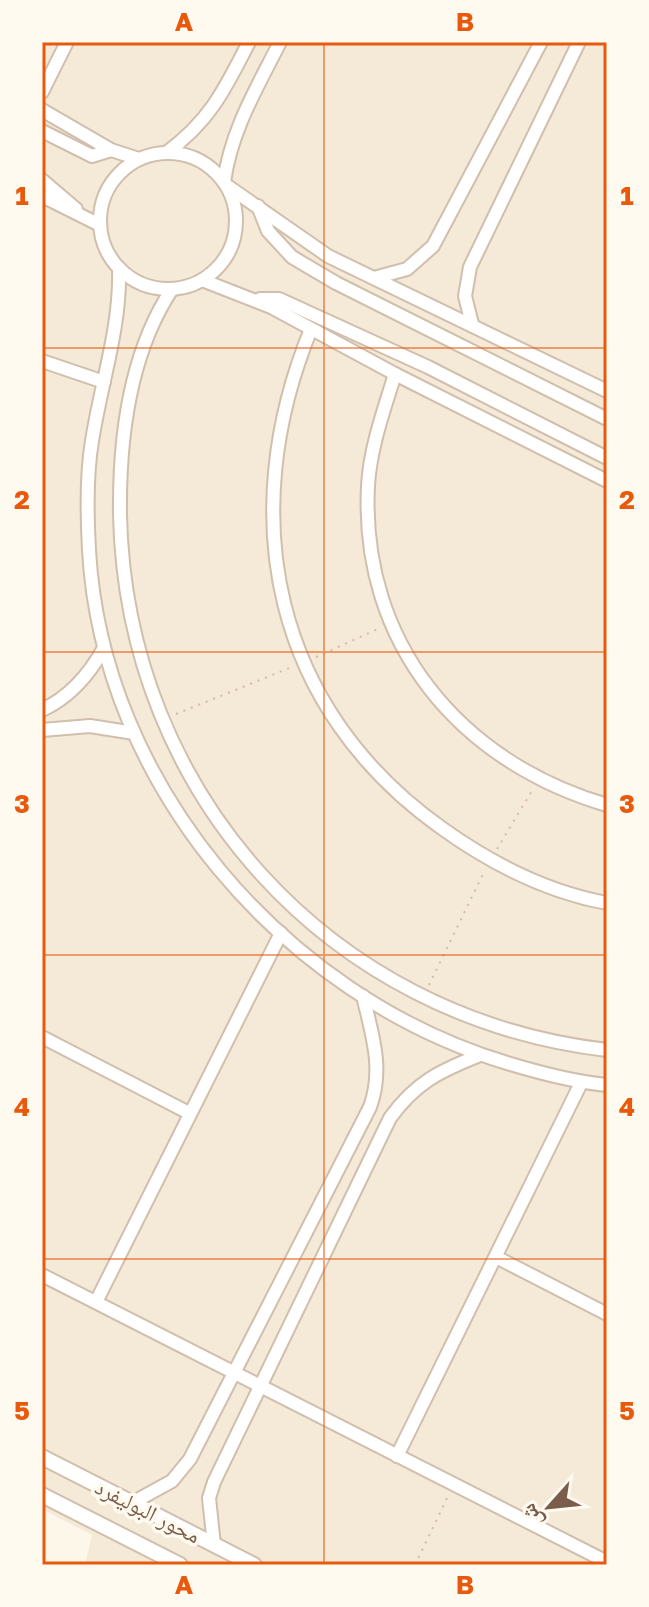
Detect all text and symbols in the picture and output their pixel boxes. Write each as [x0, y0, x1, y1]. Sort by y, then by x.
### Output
text: A [175, 6, 194, 37]
text: B [456, 6, 474, 37]
text: 1 [15, 180, 29, 211]
text: 1 [620, 180, 634, 211]
text: 2 [14, 484, 30, 515]
text: 2 [619, 484, 635, 515]
text: 3 [14, 788, 30, 819]
text: 3 [619, 788, 635, 819]
text: 4 [14, 1091, 30, 1122]
text: 4 [619, 1091, 635, 1122]
text: 5 [14, 1395, 30, 1426]
text: 5 [619, 1395, 635, 1426]
north arrow [509, 1467, 589, 1547]
street label: محور البوليفرد [91, 1472, 205, 1549]
text: ش [513, 1499, 549, 1533]
text: A [175, 1569, 194, 1600]
text: B [456, 1569, 474, 1600]

